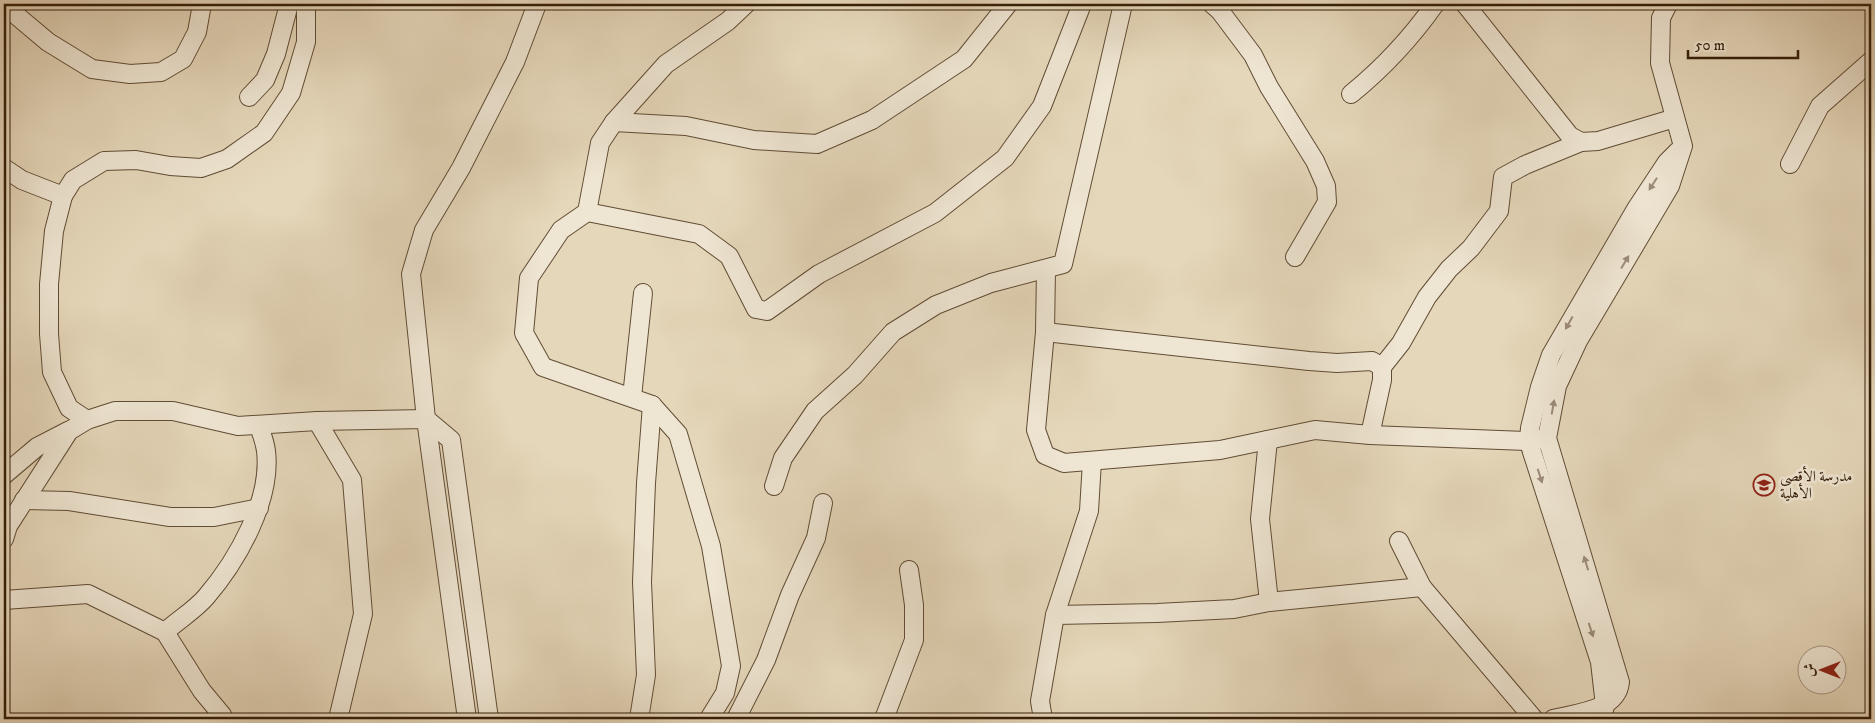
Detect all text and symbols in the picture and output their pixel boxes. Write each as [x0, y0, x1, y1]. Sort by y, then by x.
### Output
scale bar [1688, 28, 1798, 60]
text: 50 m [1695, 36, 1725, 55]
one-way arrow [1648, 177, 1658, 190]
one-way arrow [1620, 256, 1629, 269]
one-way arrow [1565, 316, 1574, 330]
one-way arrow [1549, 399, 1557, 414]
place label: مدرسة الأقصى الأهلية [1780, 465, 1852, 503]
one-way arrow [1536, 469, 1544, 484]
school or university icon: مدرسة الأقصى الأهلية [1752, 473, 1776, 497]
one-way arrow [1581, 555, 1589, 570]
one-way arrow [1587, 623, 1595, 638]
north arrow [1798, 646, 1848, 696]
text: ش [1801, 663, 1819, 677]

